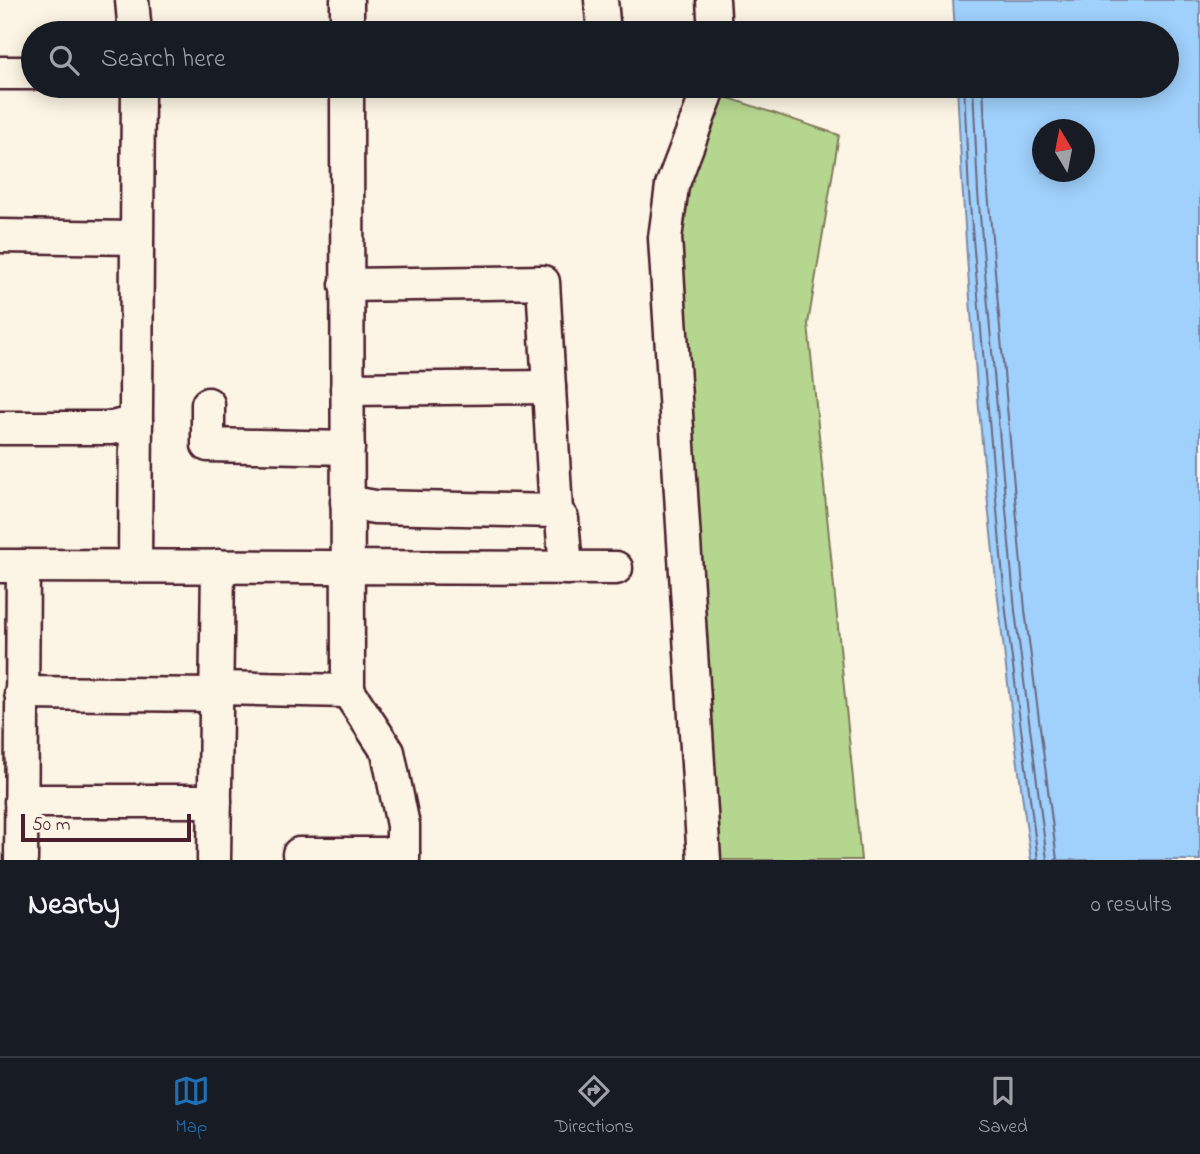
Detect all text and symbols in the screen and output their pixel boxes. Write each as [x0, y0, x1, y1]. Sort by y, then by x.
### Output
search box [21, 21, 1179, 98]
icon: search [45, 41, 83, 79]
text: Search here [101, 41, 226, 79]
north arrow [1032, 119, 1095, 182]
scale bar [21, 811, 191, 843]
text: 50 m [32, 812, 71, 839]
text: Nearby [28, 884, 120, 928]
text: 0 results [1091, 889, 1172, 922]
tab: Map [172, 1072, 210, 1141]
tab: Directions [555, 1072, 634, 1141]
tab: Saved [978, 1072, 1028, 1141]

